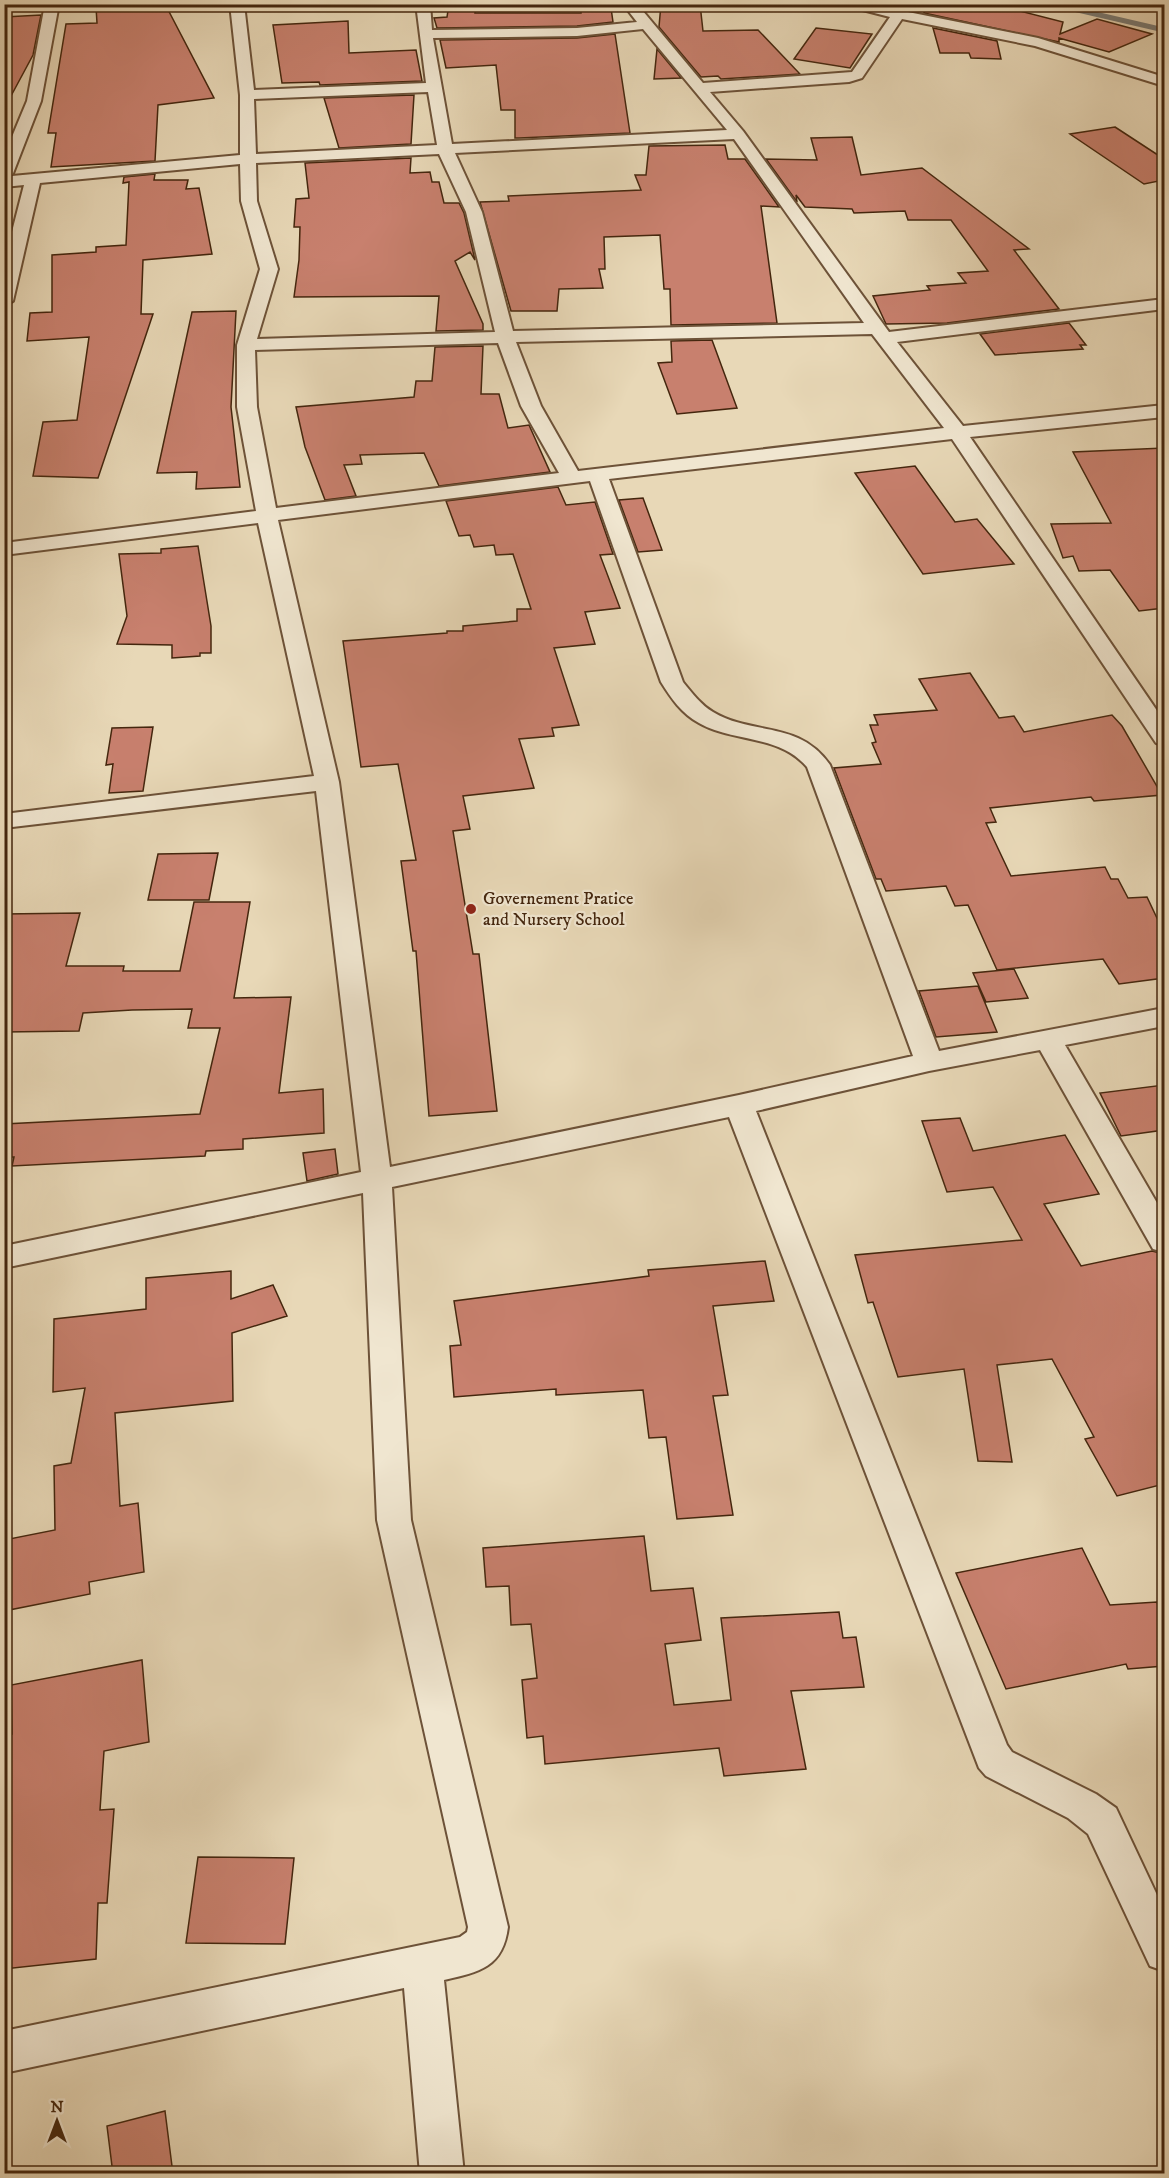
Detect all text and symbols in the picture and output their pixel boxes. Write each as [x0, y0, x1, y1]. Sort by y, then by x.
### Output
place label: Governement Pratice and Nursery School [483, 888, 633, 931]
marker: Governement Pratice and Nursery School [464, 902, 478, 916]
north arrow [27, 2091, 87, 2151]
text: N [50, 2097, 64, 2117]

